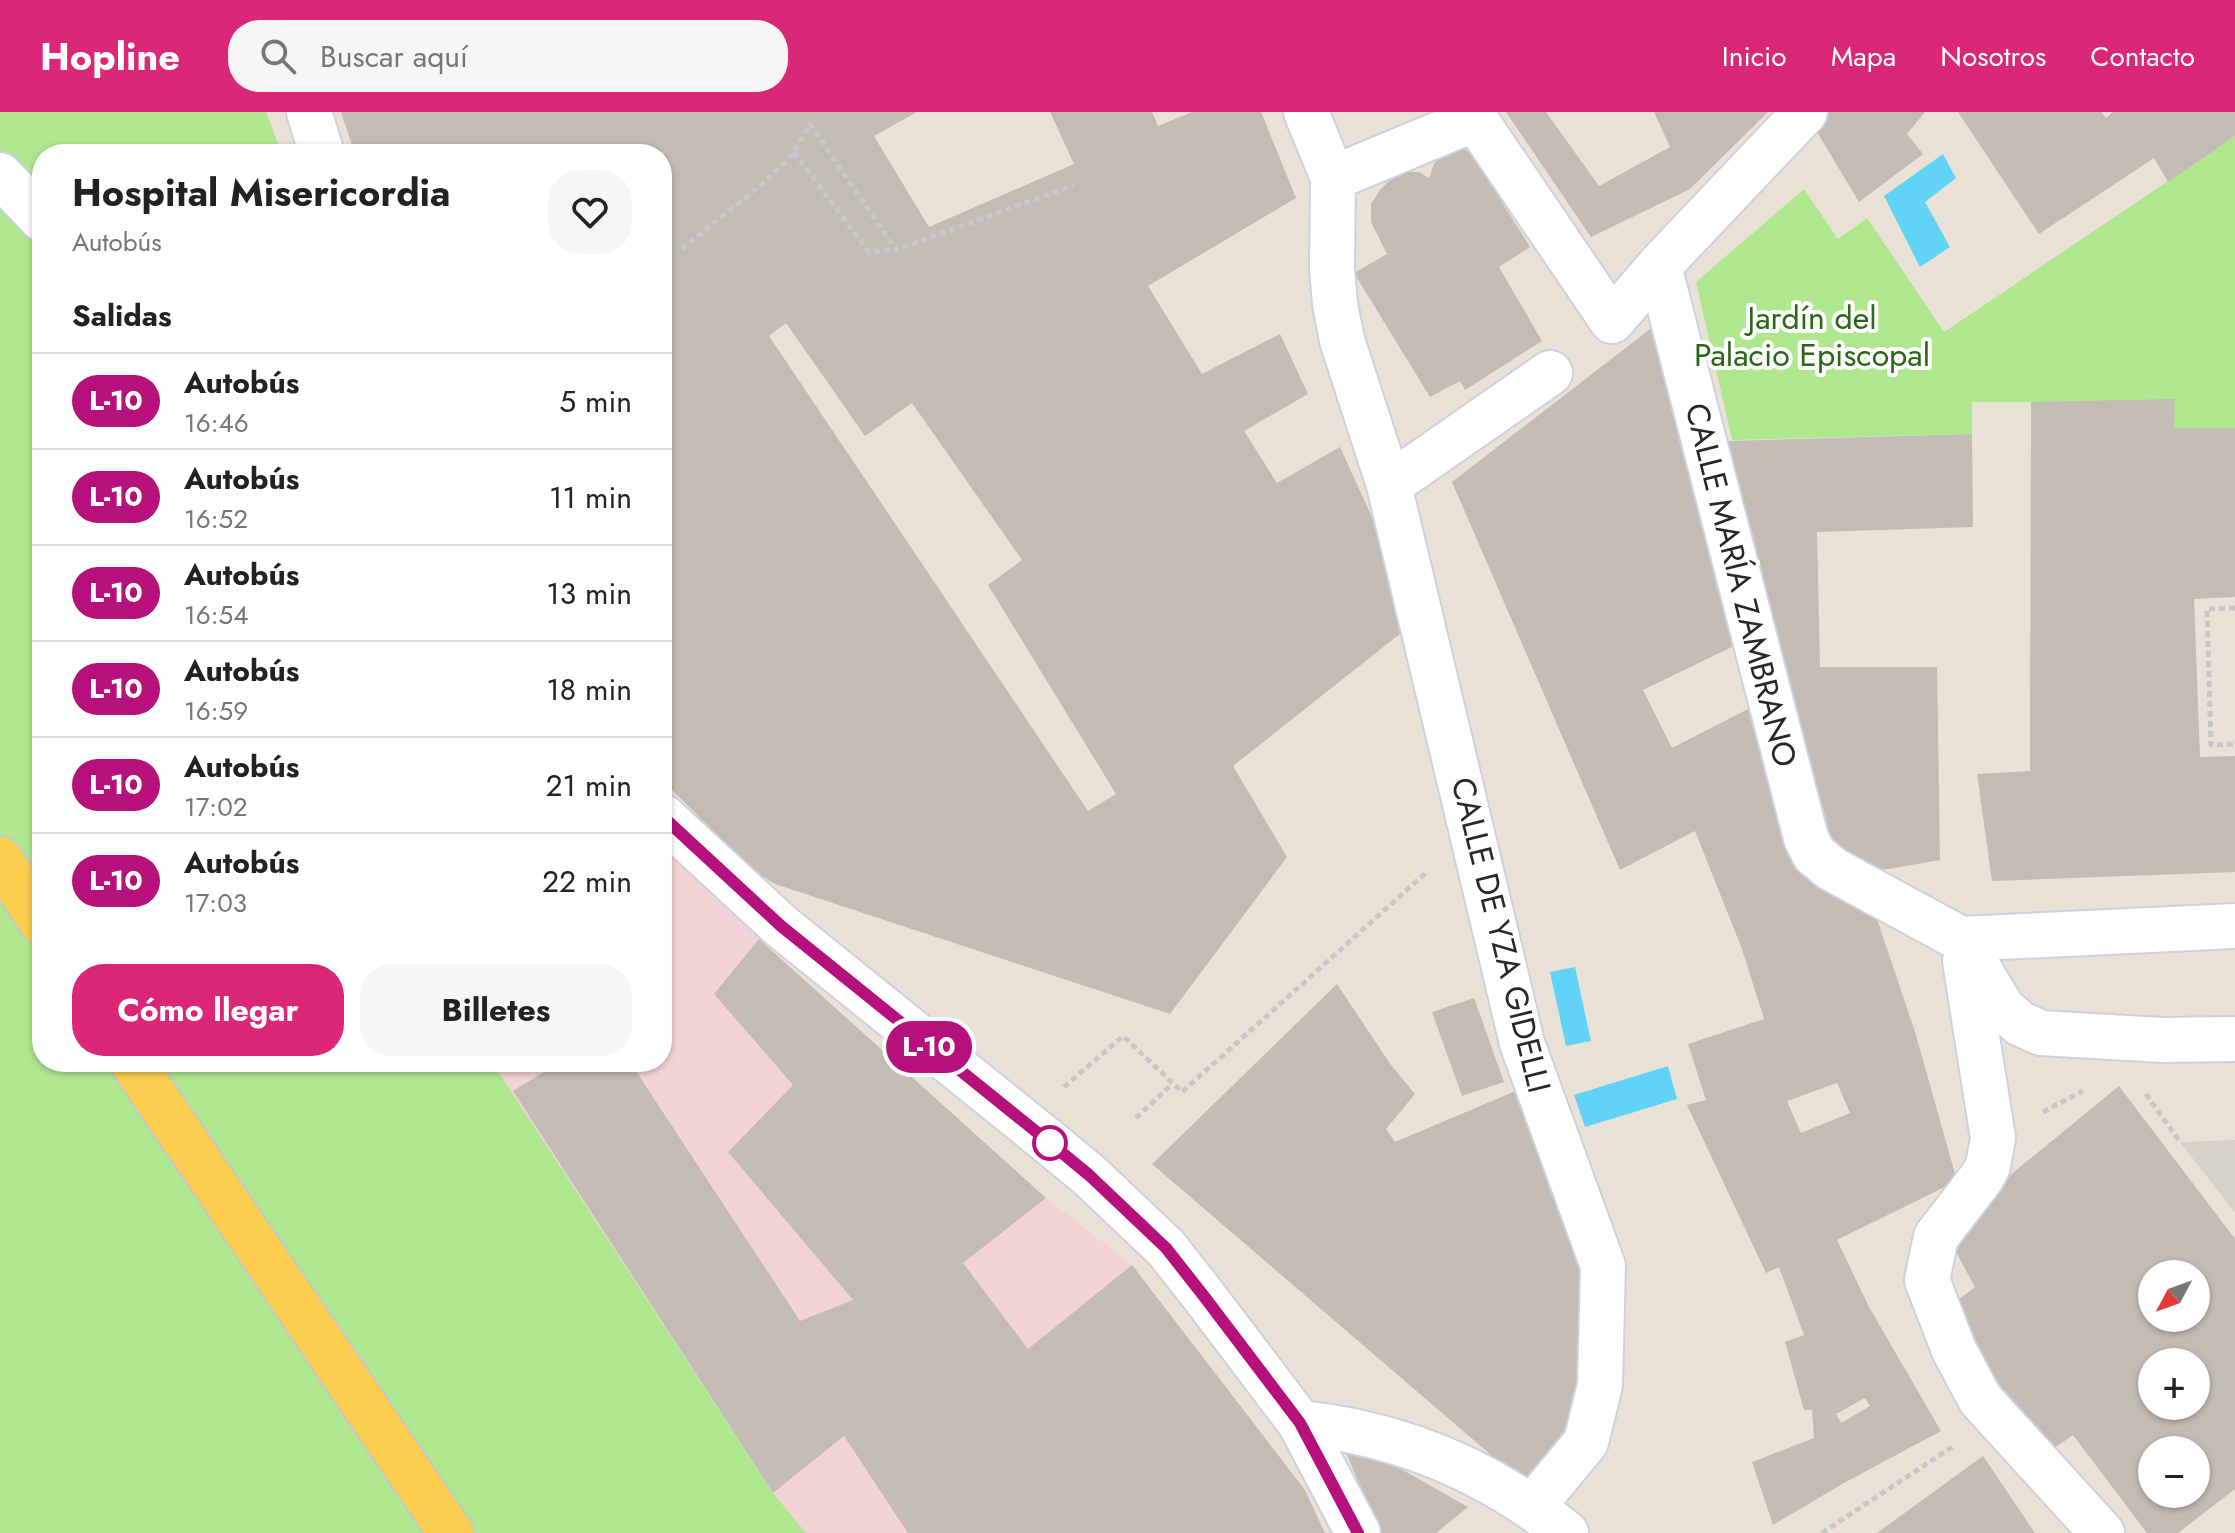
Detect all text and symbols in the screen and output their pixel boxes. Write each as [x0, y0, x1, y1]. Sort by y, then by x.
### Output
search box [228, 20, 788, 92]
text: Hopline [40, 29, 180, 84]
icon: search [256, 34, 300, 78]
text: Buscar aquí [320, 35, 468, 78]
text: Inicio [1722, 36, 1787, 77]
text: Mapa [1831, 36, 1896, 77]
text: Nosotros [1940, 36, 2046, 77]
text: Contacto [2090, 36, 2195, 77]
text: Hospital Misericordia [72, 165, 451, 220]
button: heart [548, 170, 632, 254]
text: Autobús [72, 223, 162, 261]
text: Salidas [72, 294, 172, 337]
park label: Jardín del Palacio Episcopal [1694, 295, 1930, 378]
text: Autobús [184, 361, 299, 404]
text: L-10 [89, 380, 143, 421]
text: 5 min [559, 380, 632, 423]
street label: CALLE MARÍA ZAMBRANO [1673, 398, 1809, 772]
text: 16:46 [184, 404, 249, 442]
text: Autobús [184, 457, 299, 500]
text: L-10 [89, 476, 143, 517]
text: 11 min [549, 476, 632, 519]
text: 16:52 [184, 500, 248, 538]
text: Autobús [184, 553, 299, 596]
text: L-10 [89, 572, 143, 613]
text: 13 min [546, 572, 632, 615]
text: 16:54 [184, 596, 248, 634]
text: Autobús [184, 649, 299, 692]
text: L-10 [89, 668, 143, 709]
text: 18 min [546, 668, 632, 711]
text: 16:59 [184, 692, 248, 730]
text: Autobús [184, 745, 299, 788]
text: L-10 [89, 764, 143, 805]
text: 21 min [545, 764, 632, 807]
street label: CALLE DE YZA GIDELLI [1440, 773, 1562, 1097]
text: 17:02 [184, 788, 248, 826]
text: Autobús [184, 841, 299, 884]
text: L-10 [89, 860, 143, 901]
text: 22 min [542, 860, 632, 903]
text: 17:03 [184, 884, 247, 922]
button: Cómo llegar [72, 964, 344, 1056]
button: Billetes [360, 964, 632, 1056]
line badge: L-10 [873, 1021, 985, 1073]
text: L-10 [902, 1026, 956, 1067]
unlabelled marker [1033, 1126, 1067, 1160]
north arrow [2138, 1260, 2210, 1332]
map controls [2138, 1260, 2210, 1508]
button: + [2138, 1348, 2210, 1420]
button: − [2138, 1436, 2210, 1508]

